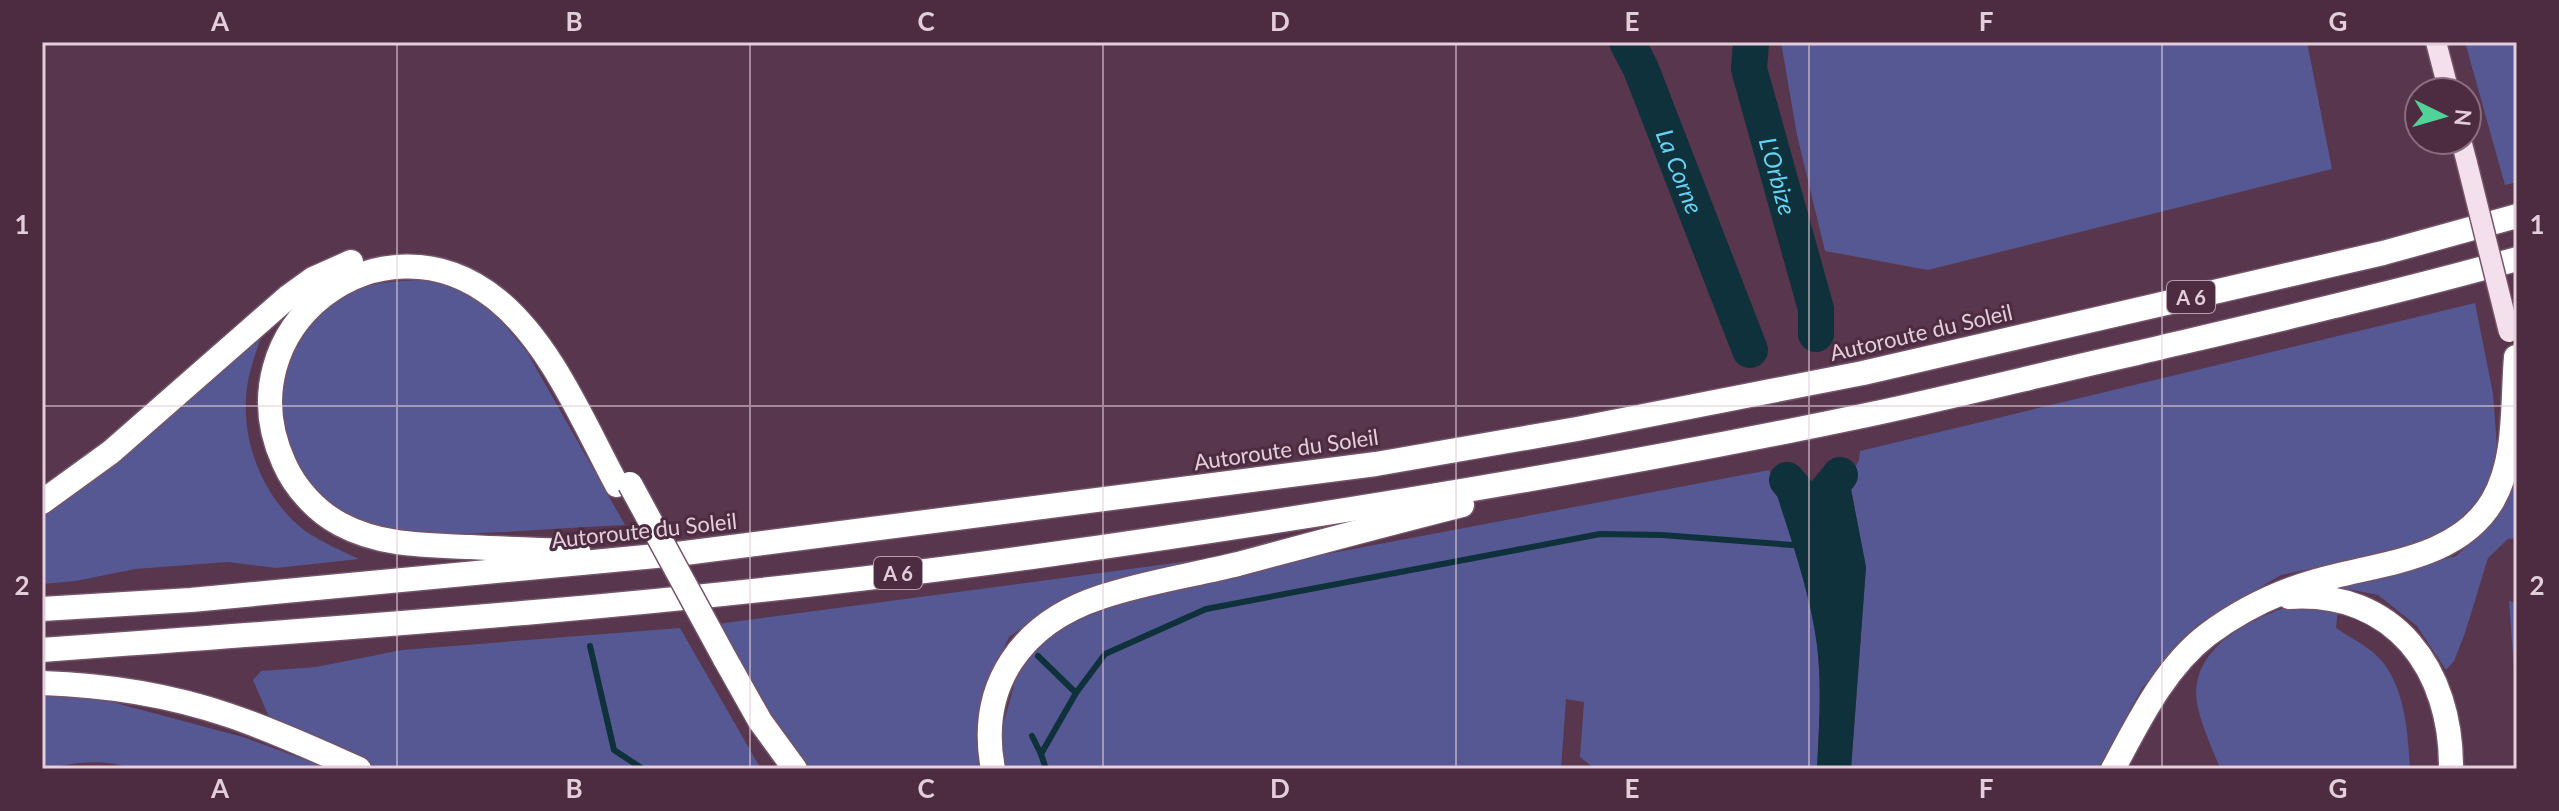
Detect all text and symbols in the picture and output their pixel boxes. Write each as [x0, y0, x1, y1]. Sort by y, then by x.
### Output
text: A [210, 5, 230, 37]
text: B [565, 5, 583, 37]
text: C [917, 5, 935, 37]
text: D [1270, 5, 1290, 37]
text: E [1625, 5, 1639, 37]
text: F [1979, 5, 1993, 37]
text: G [2329, 5, 2347, 37]
north arrow [2403, 76, 2483, 156]
text: N [2449, 108, 2478, 127]
water label: La Corne [1651, 125, 1710, 218]
water label: L'Orbize [1754, 134, 1803, 218]
text: 1 [14, 208, 30, 240]
text: 1 [2529, 208, 2545, 240]
road number: A 6 [2167, 281, 2215, 313]
street label: Autoroute du Soleil [1827, 298, 2015, 366]
street label: Autoroute du Soleil [1192, 423, 1380, 475]
street label: Autoroute du Soleil [550, 507, 738, 553]
road number: A 6 [874, 557, 922, 589]
text: 2 [14, 569, 30, 601]
text: 2 [2529, 569, 2545, 601]
text: A [210, 772, 230, 804]
text: B [565, 772, 583, 804]
text: C [917, 772, 935, 804]
text: D [1270, 772, 1290, 804]
text: E [1625, 772, 1639, 804]
text: F [1979, 772, 1993, 804]
text: G [2329, 772, 2347, 804]

